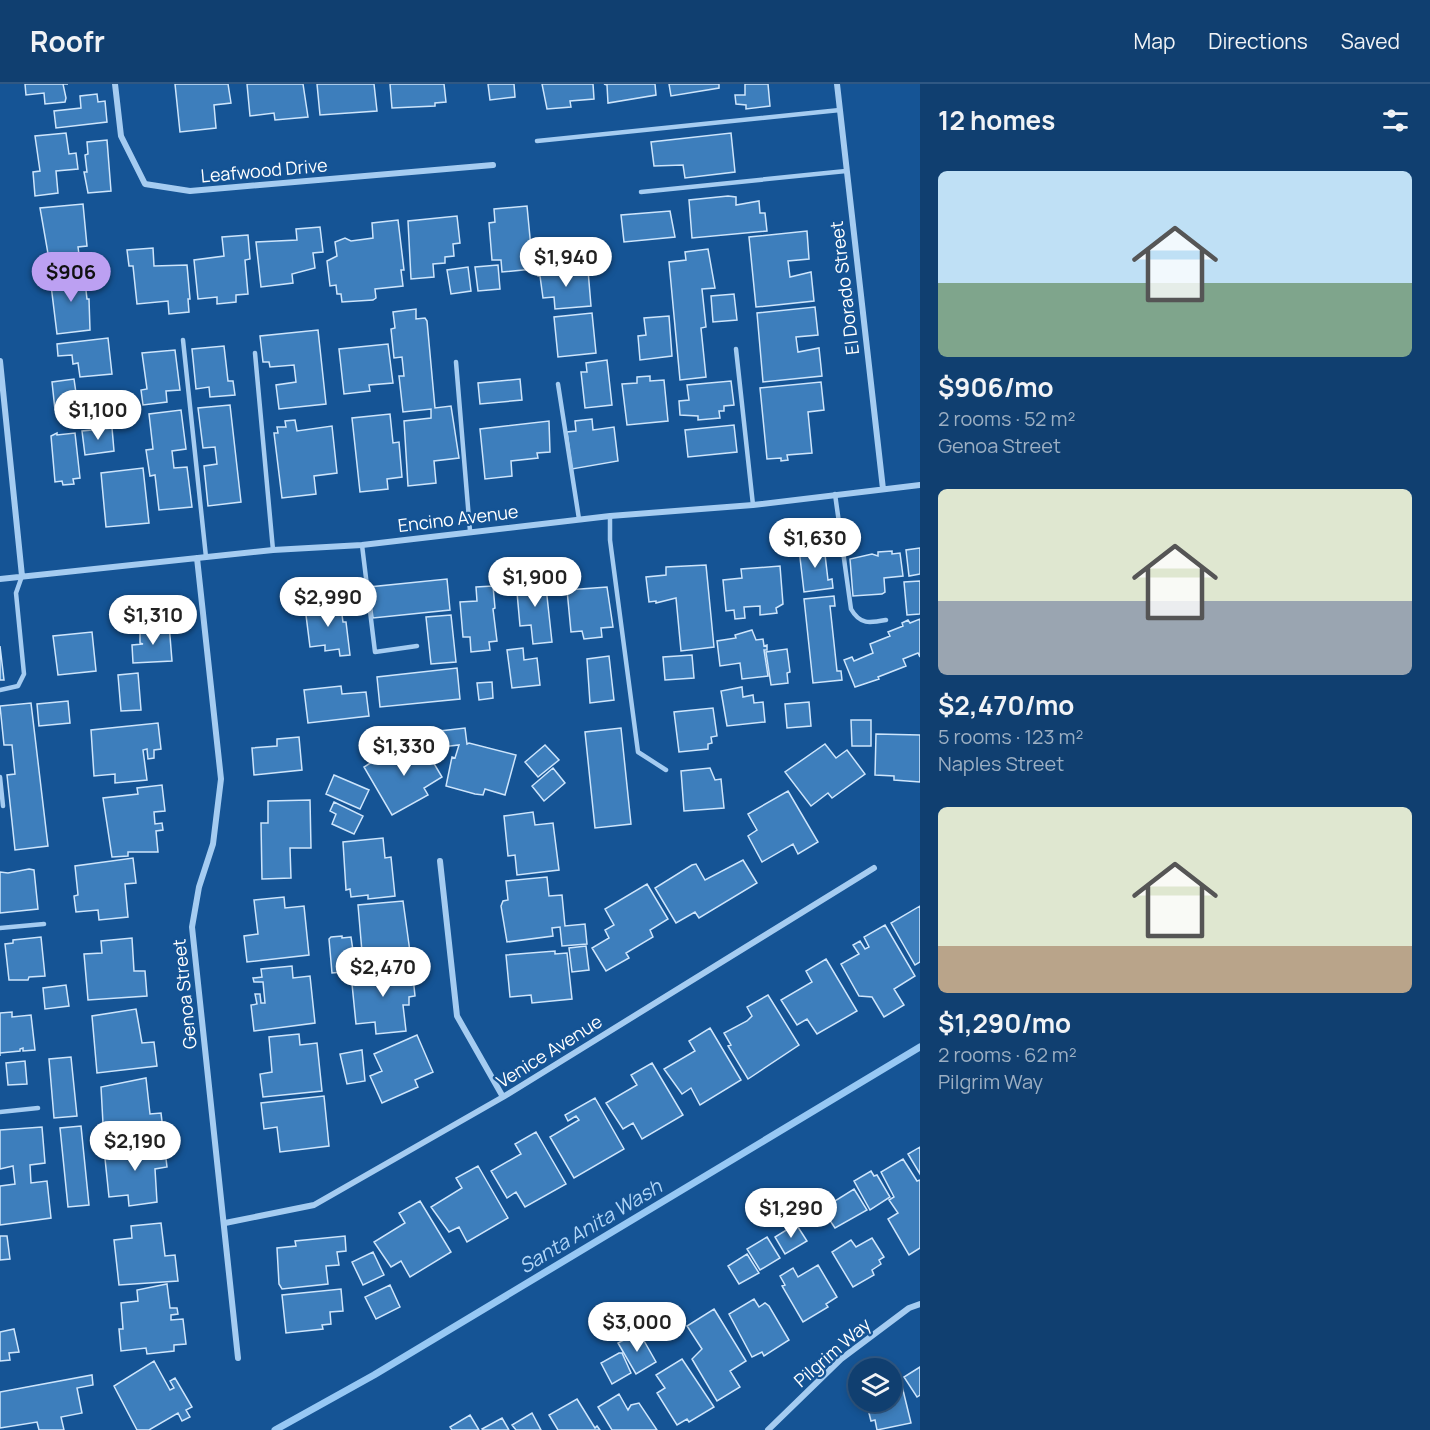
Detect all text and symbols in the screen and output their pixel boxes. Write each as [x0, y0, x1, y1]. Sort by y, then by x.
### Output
text: Roofr [30, 22, 105, 60]
text: Map [1134, 27, 1175, 55]
text: Directions [1208, 27, 1308, 55]
text: Saved [1341, 27, 1400, 55]
text: 12 homes [938, 102, 1055, 138]
icon: filters [1379, 104, 1412, 137]
street label: Leafwood Drive [200, 153, 328, 187]
icon: home [1121, 210, 1229, 318]
street label: El Dorado Street [824, 220, 864, 356]
pin: $1,940 [517, 237, 615, 288]
text: $1,940 [534, 243, 598, 270]
pin: $906 [35, 252, 107, 303]
text: $906 [46, 258, 96, 285]
text: $906/mo [938, 369, 1053, 405]
pin: $1,100 [49, 390, 147, 441]
text: $1,100 [68, 396, 128, 423]
text: 2 rooms · 52 m² [938, 405, 1075, 432]
text: Genoa Street [938, 432, 1061, 459]
street label: Encino Avenue [396, 499, 520, 537]
pin: $1,630 [766, 518, 864, 569]
text: $1,630 [783, 524, 847, 551]
icon: home [1121, 528, 1229, 636]
pin: $1,900 [486, 557, 584, 608]
text: $1,900 [502, 563, 568, 590]
pin: $2,990 [279, 577, 377, 628]
text: $2,990 [294, 583, 362, 610]
pin: $1,310 [104, 595, 202, 646]
text: $1,310 [123, 601, 183, 628]
text: $2,470/mo [938, 687, 1074, 723]
text: 5 rooms · 123 m² [938, 723, 1083, 750]
pin: $1,330 [355, 726, 453, 777]
text: $1,330 [372, 732, 436, 759]
text: Naples Street [938, 750, 1064, 777]
icon: home [1121, 846, 1229, 954]
street label: Genoa Street [166, 938, 202, 1050]
pin: $2,470 [334, 947, 432, 998]
text: $2,470 [350, 953, 416, 980]
text: $1,290/mo [938, 1005, 1071, 1041]
street label: Venice Avenue [492, 1009, 606, 1093]
text: 2 rooms · 62 m² [938, 1041, 1077, 1068]
text: Pilgrim Way [938, 1068, 1043, 1095]
pin: $2,190 [86, 1121, 184, 1172]
text: $2,190 [104, 1127, 166, 1154]
water label: Santa Anita Wash [514, 1172, 667, 1279]
pin: $1,290 [742, 1188, 840, 1239]
text: $1,290 [759, 1194, 823, 1221]
pin: $3,000 [588, 1302, 686, 1353]
text: $3,000 [602, 1308, 672, 1335]
street label: Pilgrim Way [788, 1312, 876, 1392]
map controls [848, 1358, 902, 1412]
button: layers [848, 1358, 902, 1412]

